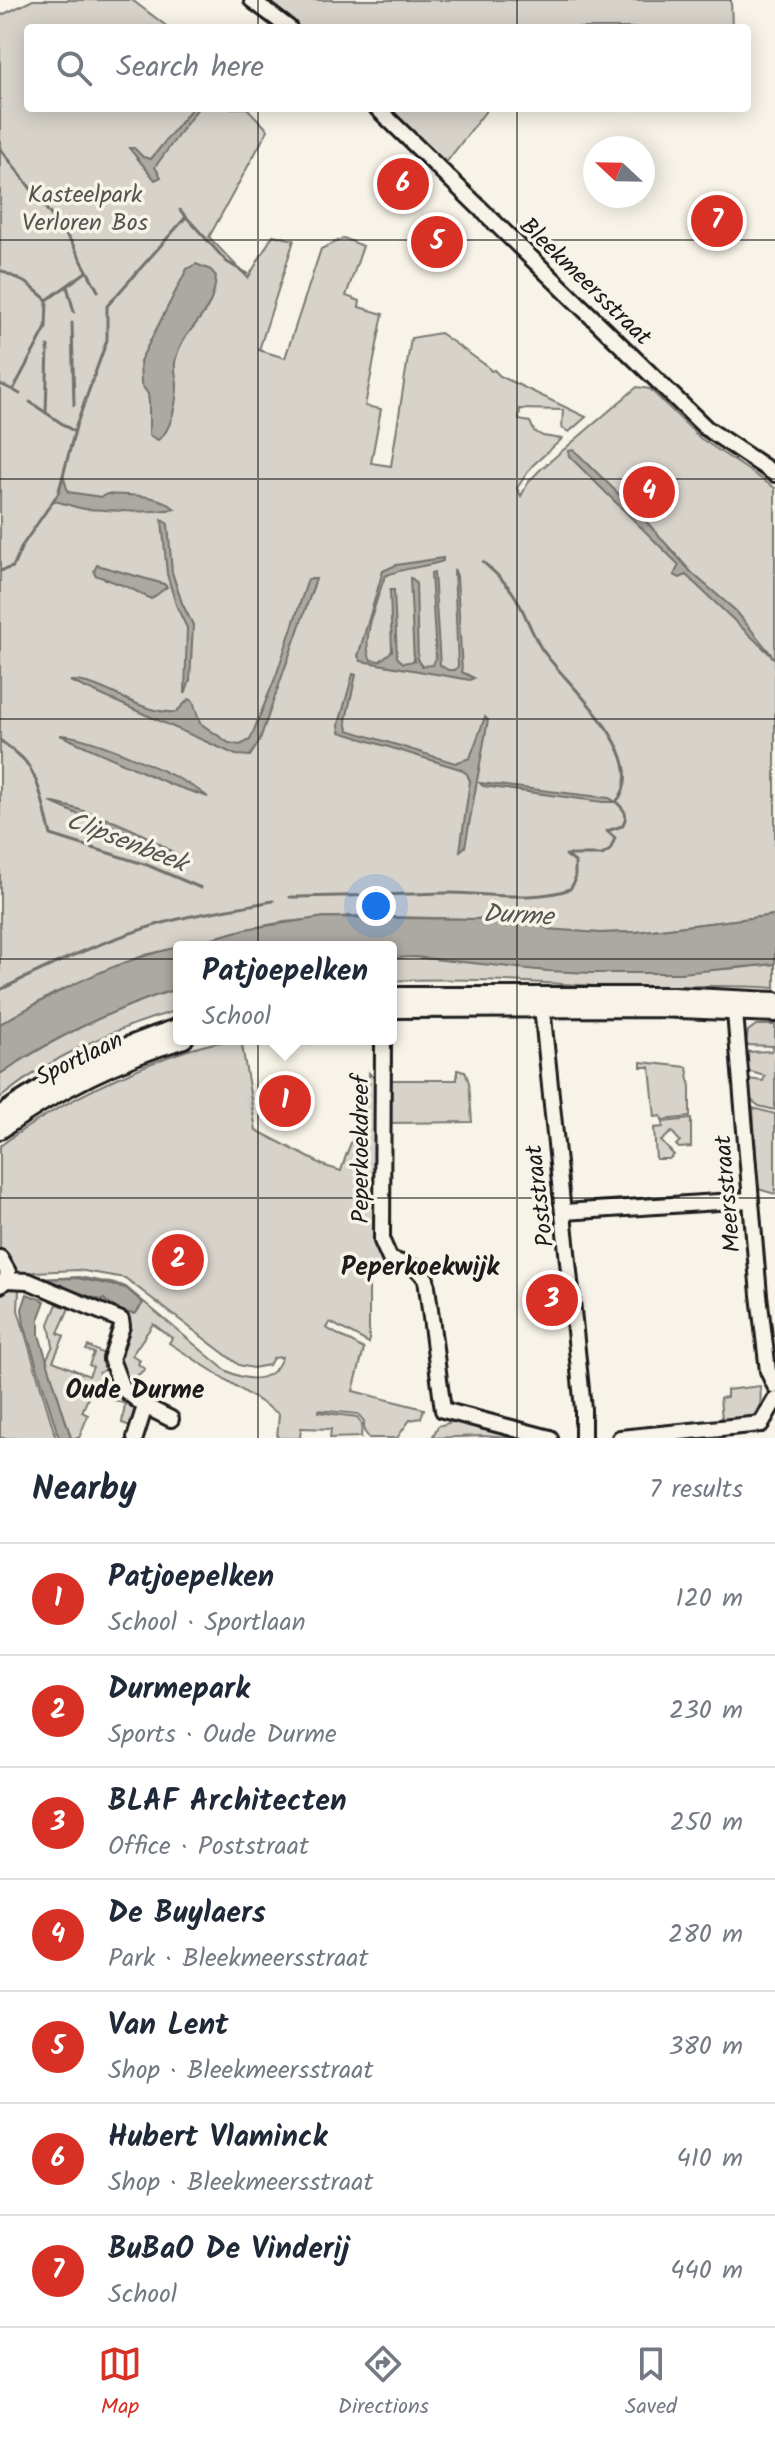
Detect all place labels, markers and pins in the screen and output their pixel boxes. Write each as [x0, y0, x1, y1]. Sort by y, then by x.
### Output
pin: 6 [377, 154, 429, 214]
pin: 7 [691, 191, 743, 251]
pin: 5 [411, 212, 463, 272]
pin: 4 [623, 462, 675, 522]
pin: 1 [259, 1071, 311, 1131]
pin: 2 [152, 1230, 204, 1290]
pin: 3 [526, 1270, 578, 1330]

